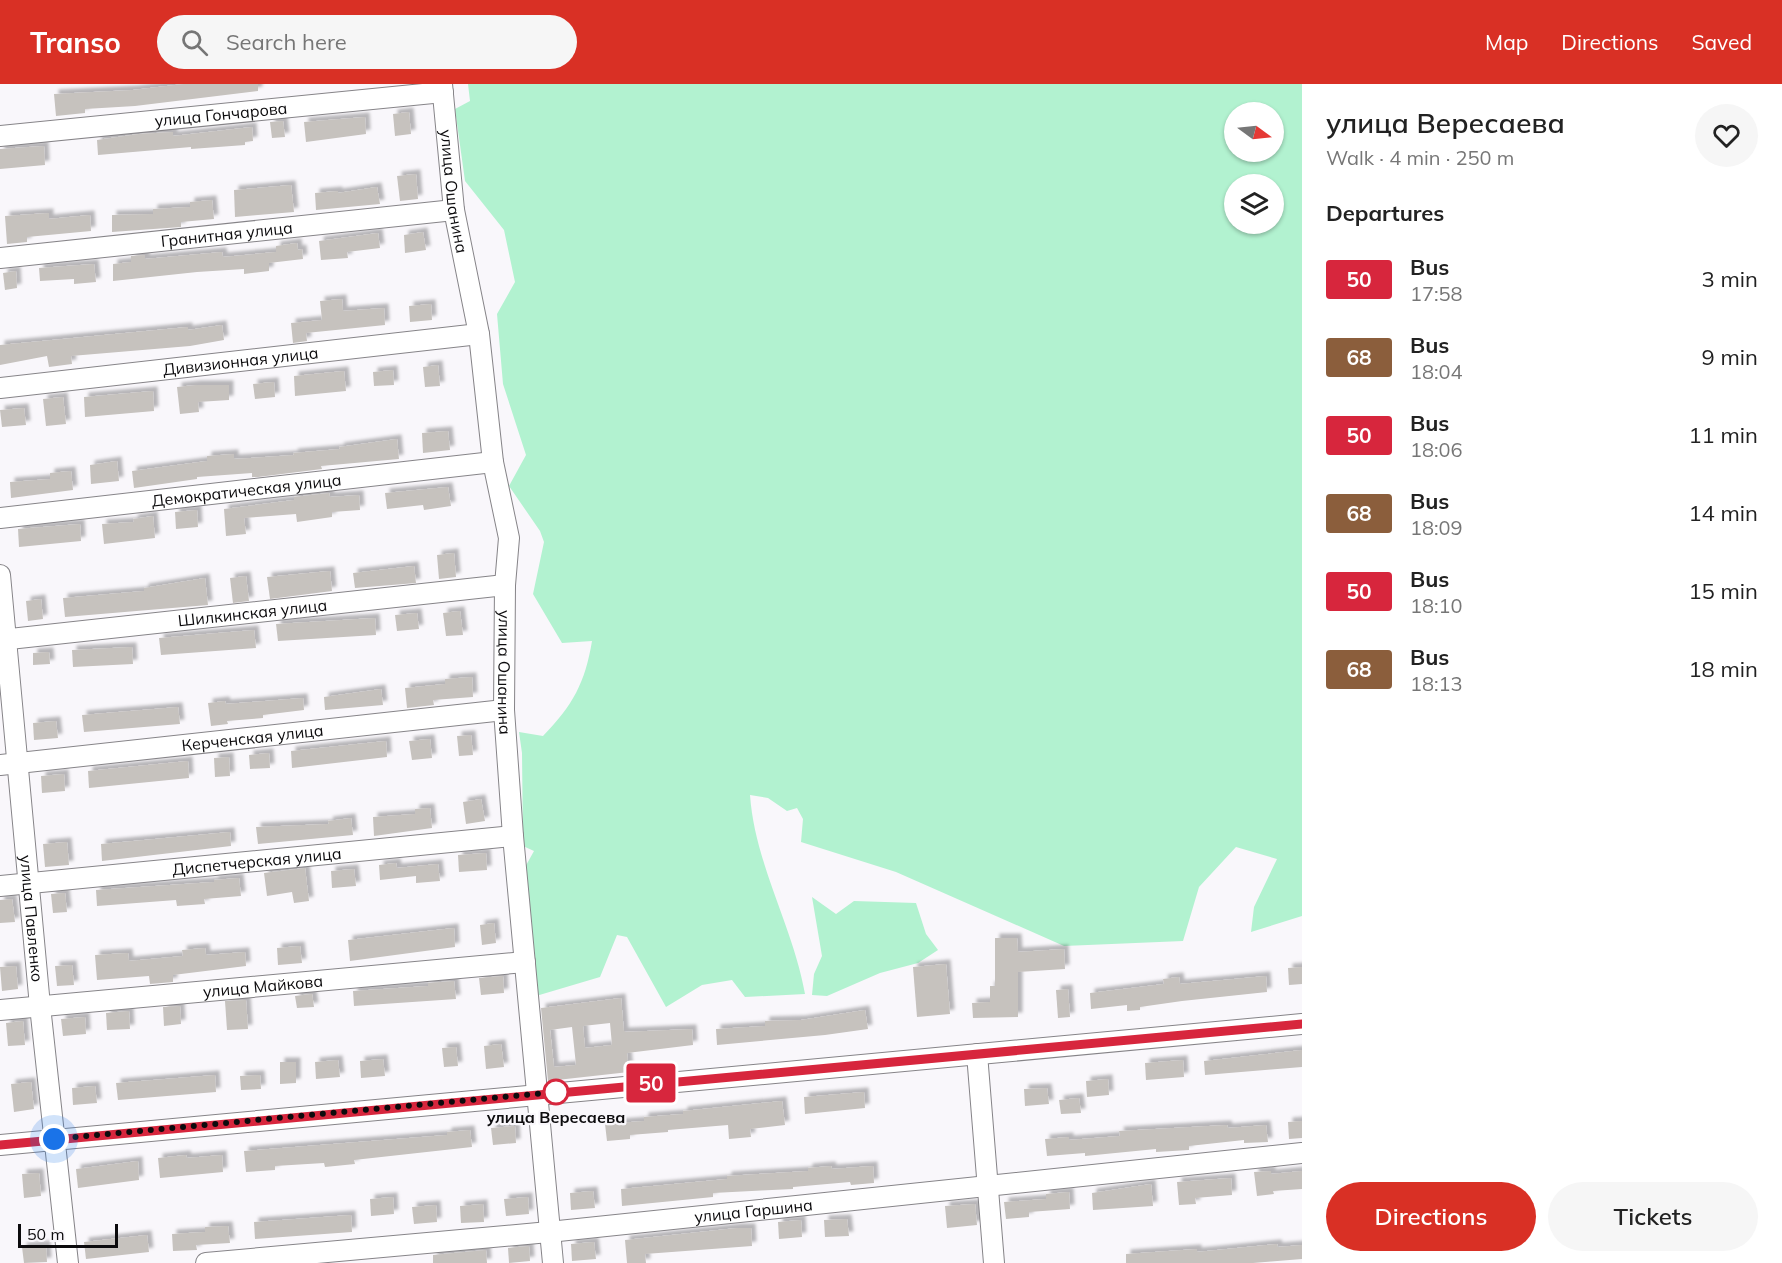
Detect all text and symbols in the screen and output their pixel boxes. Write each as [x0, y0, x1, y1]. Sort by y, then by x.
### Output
search box [157, 15, 577, 69]
text: Transo [30, 25, 121, 60]
icon: search [178, 26, 211, 59]
text: Search here [226, 28, 347, 56]
text: Map [1485, 29, 1528, 55]
text: Directions [1561, 29, 1658, 55]
text: Saved [1691, 29, 1752, 55]
street label: улица Гончарова [154, 98, 288, 131]
north arrow [1224, 102, 1284, 162]
map controls [1224, 102, 1284, 234]
button: heart [1695, 104, 1758, 167]
text: улица Вересаева [1326, 105, 1565, 140]
street label: улица Ошанина [436, 129, 472, 255]
text: Walk · 4 min · 250 m [1326, 145, 1514, 170]
button: layers [1224, 174, 1284, 234]
text: Departures [1326, 199, 1444, 227]
street label: Гранитная улица [160, 217, 294, 251]
text: Bus [1410, 253, 1449, 281]
text: 3 min [1702, 265, 1758, 293]
text: 50 [1346, 266, 1372, 292]
text: 17:58 [1410, 281, 1463, 306]
text: Bus [1410, 331, 1449, 359]
street label: Дивизионная улица [162, 342, 319, 380]
text: 9 min [1702, 343, 1758, 371]
text: 68 [1346, 344, 1372, 370]
text: 18:04 [1410, 359, 1463, 384]
text: Bus [1410, 409, 1449, 437]
text: 11 min [1688, 421, 1758, 449]
text: 50 [1346, 422, 1372, 448]
text: 18:06 [1410, 437, 1463, 462]
street label: Демократическая улица [151, 469, 342, 511]
text: Bus [1410, 487, 1449, 515]
text: 14 min [1688, 499, 1758, 527]
text: 68 [1346, 500, 1372, 526]
text: 18:09 [1410, 515, 1463, 540]
text: Bus [1410, 565, 1449, 593]
text: 15 min [1688, 577, 1758, 605]
text: 50 [1346, 578, 1372, 604]
text: 18:10 [1410, 593, 1463, 618]
street label: Шилкинская улица [177, 594, 328, 631]
street label: улица Ошанина [494, 610, 516, 735]
text: Bus [1410, 643, 1449, 671]
text: 18 min [1688, 655, 1758, 683]
text: 68 [1346, 656, 1372, 682]
text: 18:13 [1410, 671, 1463, 696]
street label: Керченская улица [181, 720, 324, 755]
street label: Диспетчерская улица [171, 843, 342, 879]
street label: улица Павленко [16, 854, 48, 983]
street label: улица Майкова [202, 971, 324, 1001]
line badge: 50 [624, 1064, 678, 1102]
text: 50 [638, 1070, 664, 1096]
marker: улица Вересаева [543, 1079, 569, 1105]
place label: улица Вересаева [487, 1107, 625, 1127]
your location [39, 1124, 69, 1154]
button: Directions [1326, 1182, 1536, 1251]
button: Tickets [1548, 1182, 1758, 1251]
street label: улица Гаршина [693, 1194, 814, 1227]
scale bar [18, 1221, 118, 1248]
text: 50 m [27, 1224, 64, 1244]

